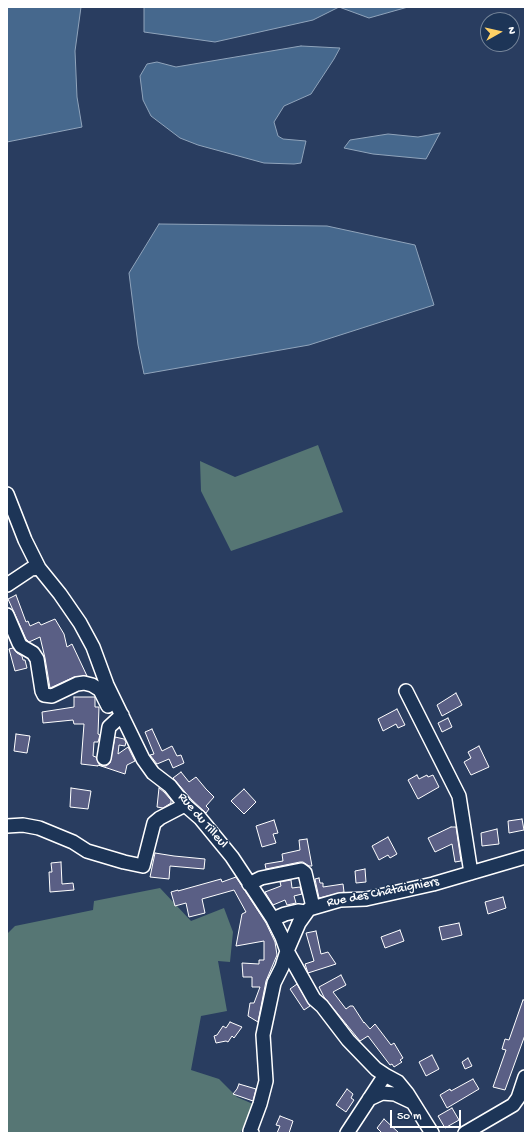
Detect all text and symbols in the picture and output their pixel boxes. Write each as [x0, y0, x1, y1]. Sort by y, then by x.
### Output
north arrow [480, 12, 520, 52]
text: N [504, 26, 517, 35]
street label: Rue du Tilleul [174, 790, 230, 852]
street label: Rue des Châtaigniers [326, 874, 440, 912]
scale bar [392, 1102, 463, 1128]
text: 50 m [397, 1110, 422, 1124]

